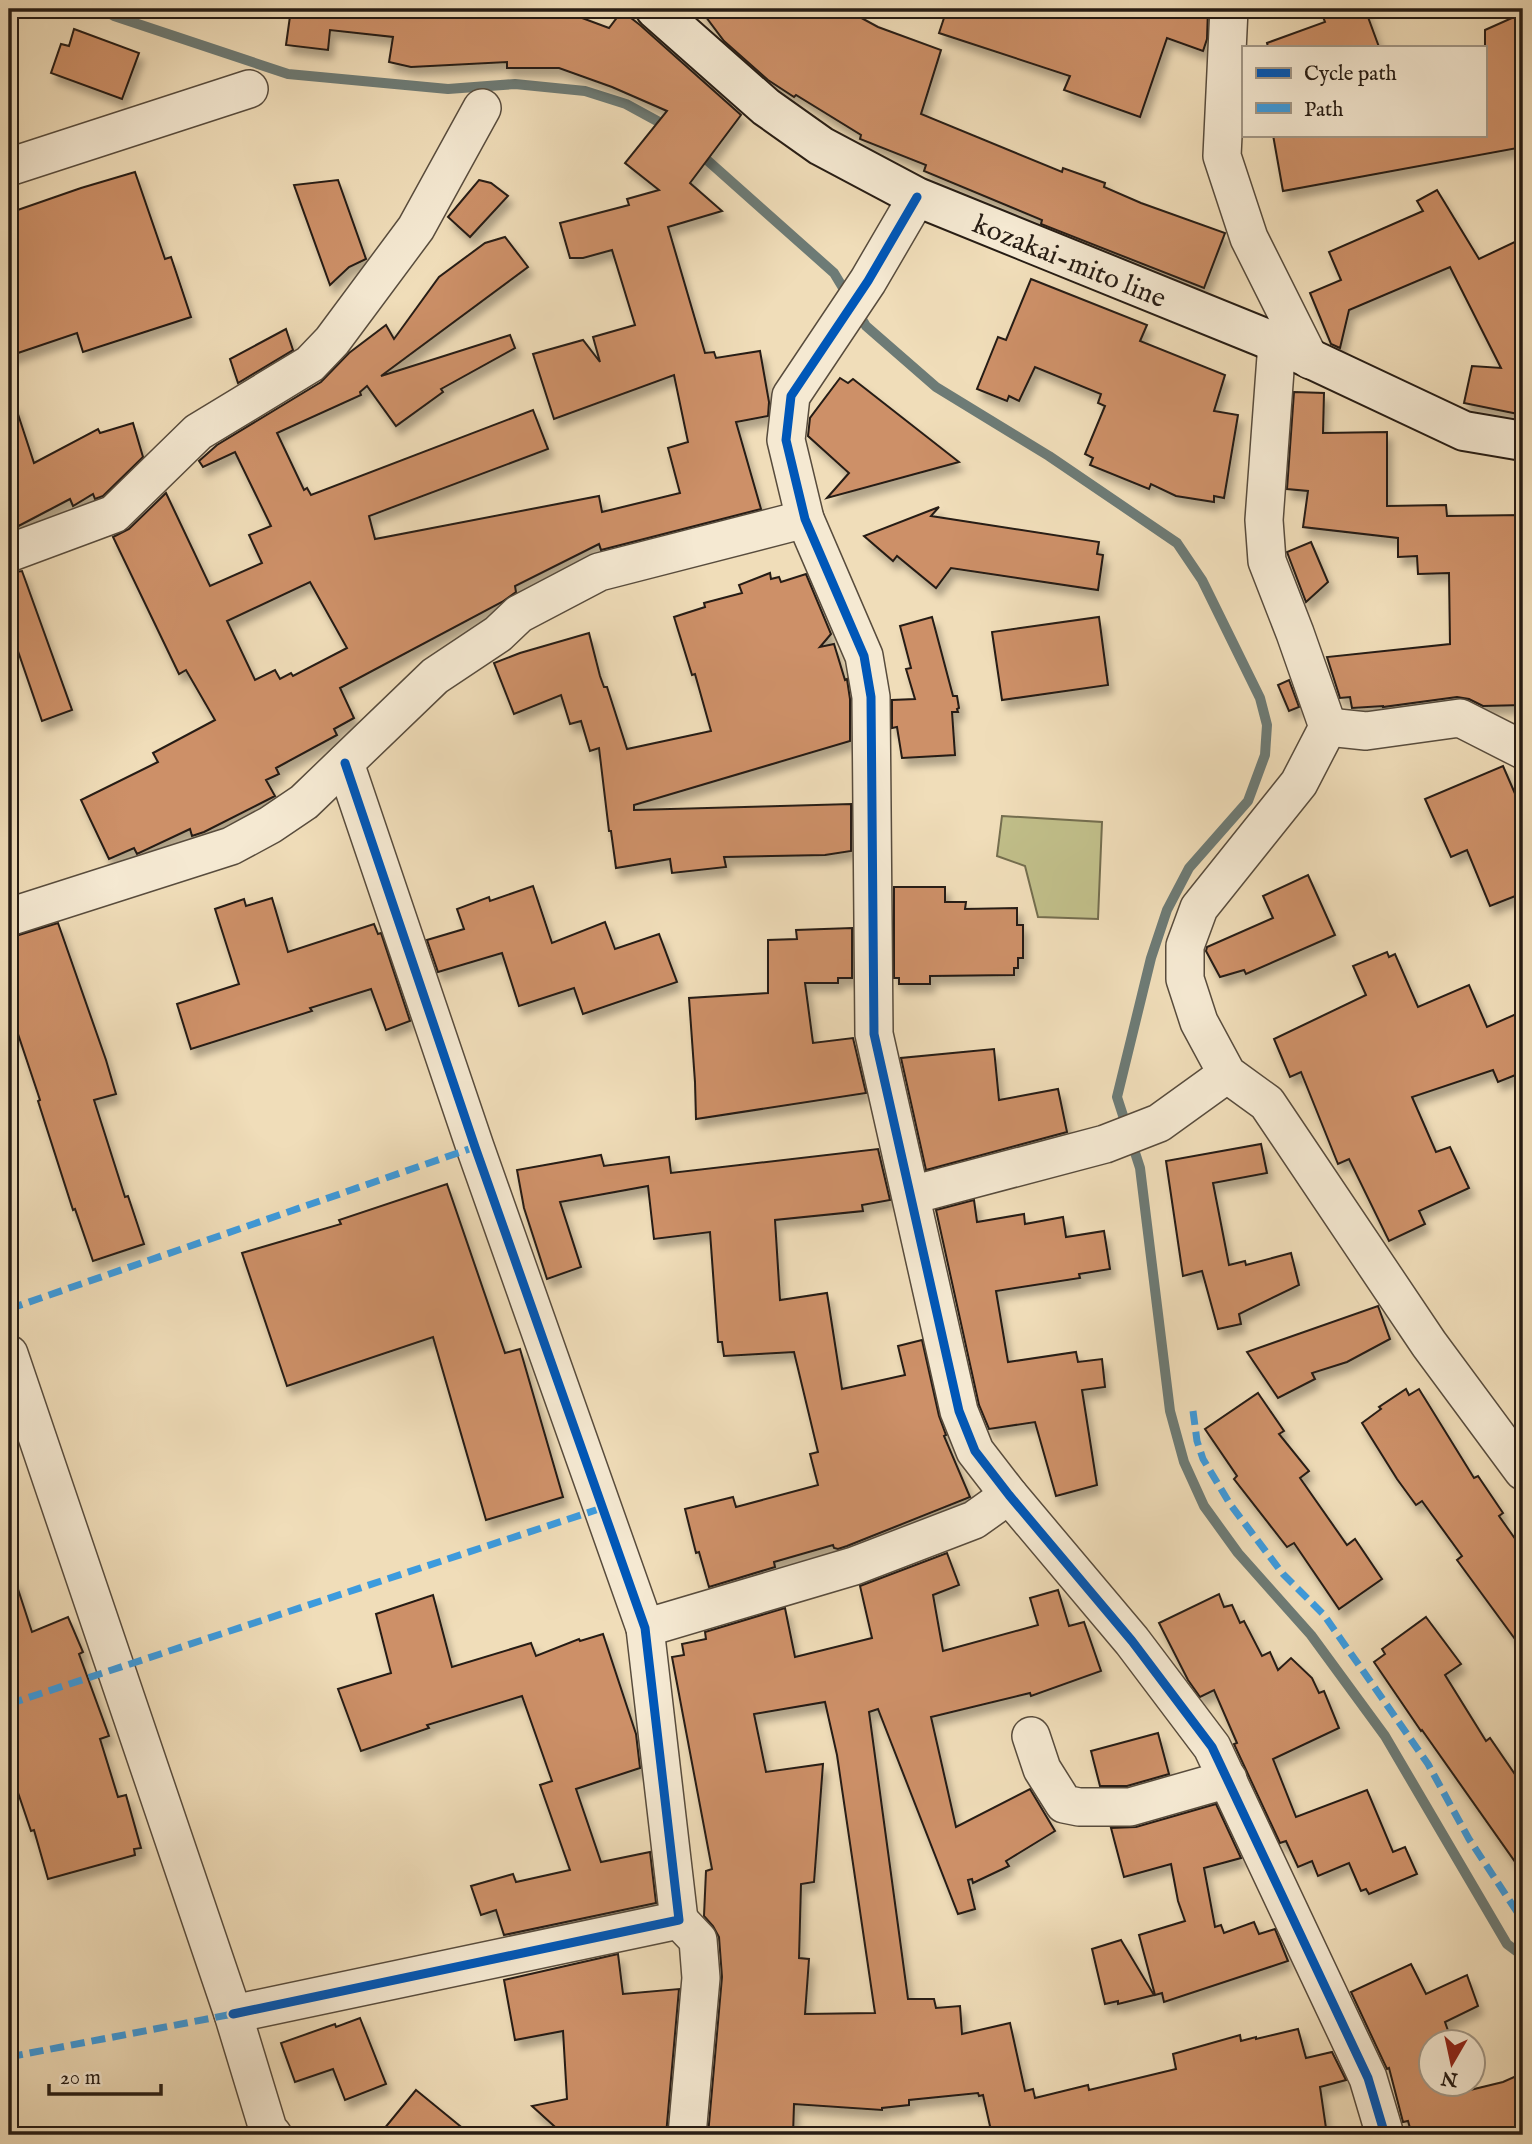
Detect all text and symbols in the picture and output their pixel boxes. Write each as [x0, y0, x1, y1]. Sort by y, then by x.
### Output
legend [1242, 46, 1486, 136]
text: Cycle path [1304, 61, 1397, 88]
text: Path [1304, 97, 1343, 124]
street label: kozakai-mito line [967, 208, 1171, 317]
north arrow [1416, 2028, 1486, 2098]
scale bar [49, 2053, 161, 2097]
text: 20 m [60, 2065, 101, 2092]
text: N [1439, 2065, 1461, 2091]

